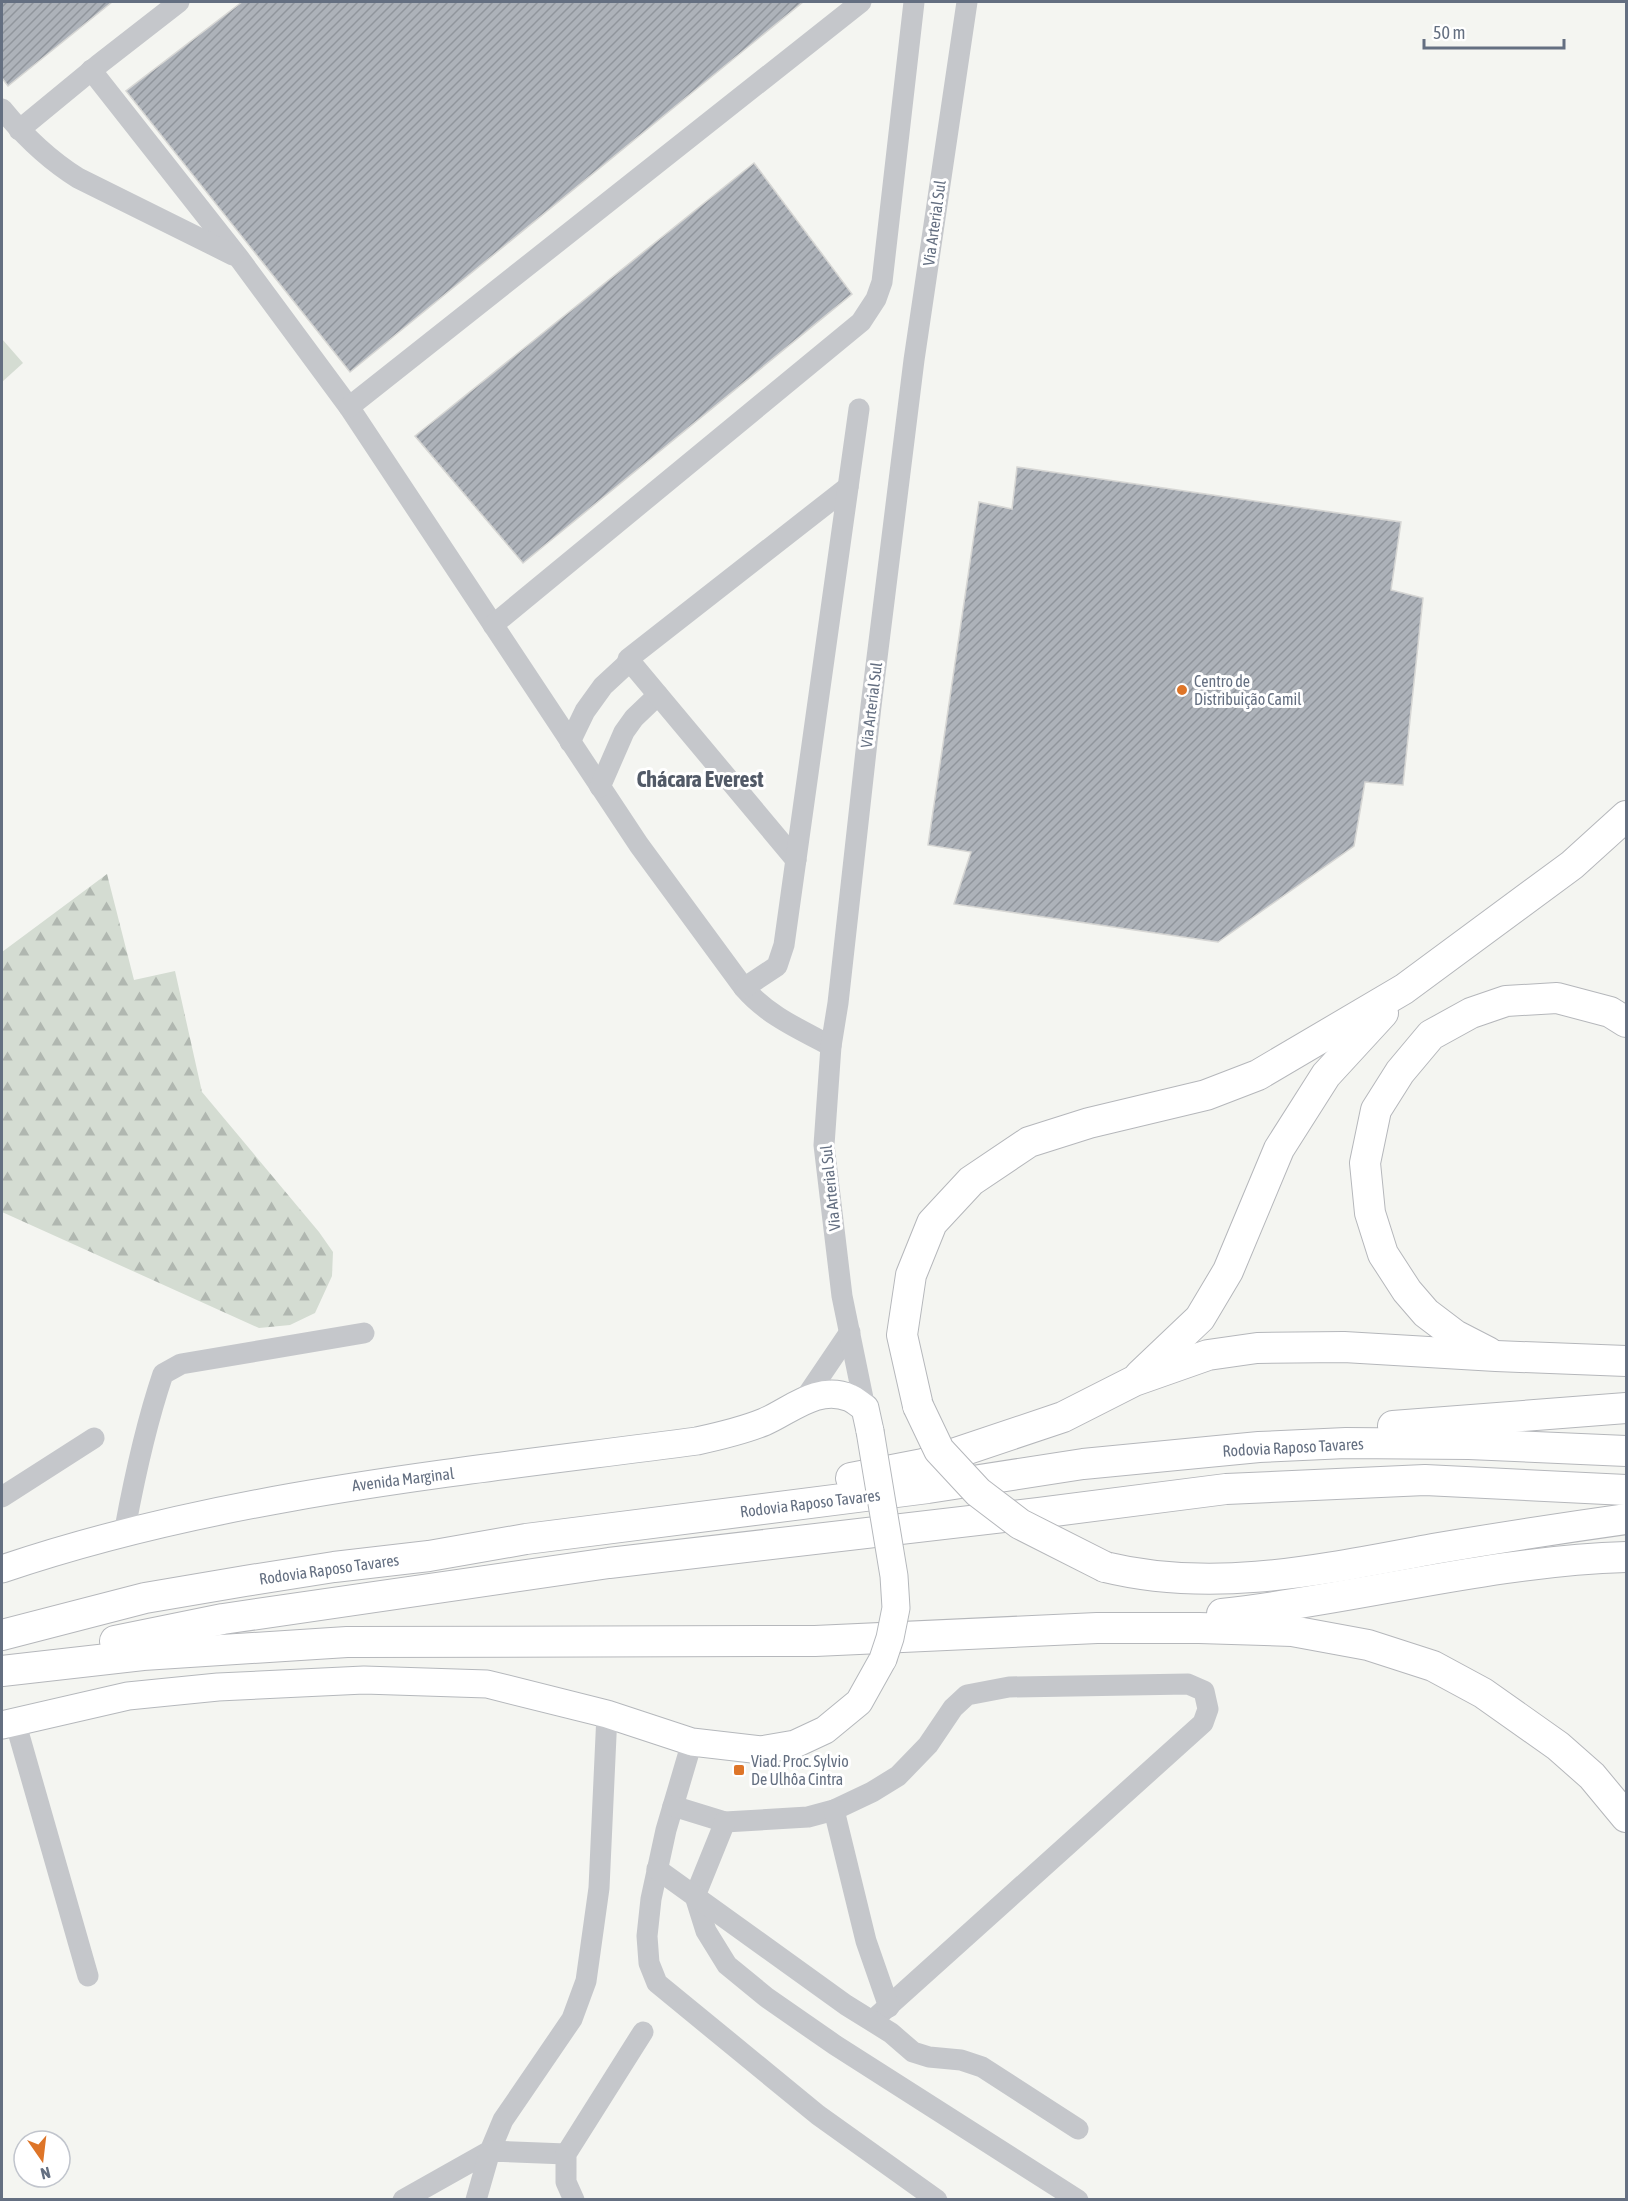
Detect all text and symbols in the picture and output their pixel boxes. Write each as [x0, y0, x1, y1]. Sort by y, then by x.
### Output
scale bar [1424, 12, 1564, 50]
text: 50 m [1433, 22, 1465, 43]
street label: Via Arterial Sul [919, 178, 949, 267]
street label: Via Arterial Sul [857, 660, 885, 749]
place label: Centro de Distribuição Camil [1194, 672, 1302, 709]
marker: Centro de Distribuição Camil [1175, 683, 1189, 697]
district label: Chácara Everest [636, 766, 764, 792]
street label: Via Arterial Sul [816, 1143, 843, 1232]
street label: Rodovia Raposo Tavares [1222, 1434, 1364, 1461]
street label: Avenida Marginal [351, 1464, 456, 1495]
street label: Rodovia Raposo Tavares [739, 1485, 882, 1522]
street label: Rodovia Raposo Tavares [258, 1550, 401, 1589]
place label: Viad. Proc. Sylvio De Ulhôa Cintra [751, 1752, 849, 1788]
marker: Viad. Proc. Sylvio De Ulhôa Cintra [732, 1763, 746, 1777]
north arrow [12, 2129, 72, 2189]
text: N [39, 2164, 52, 2183]

